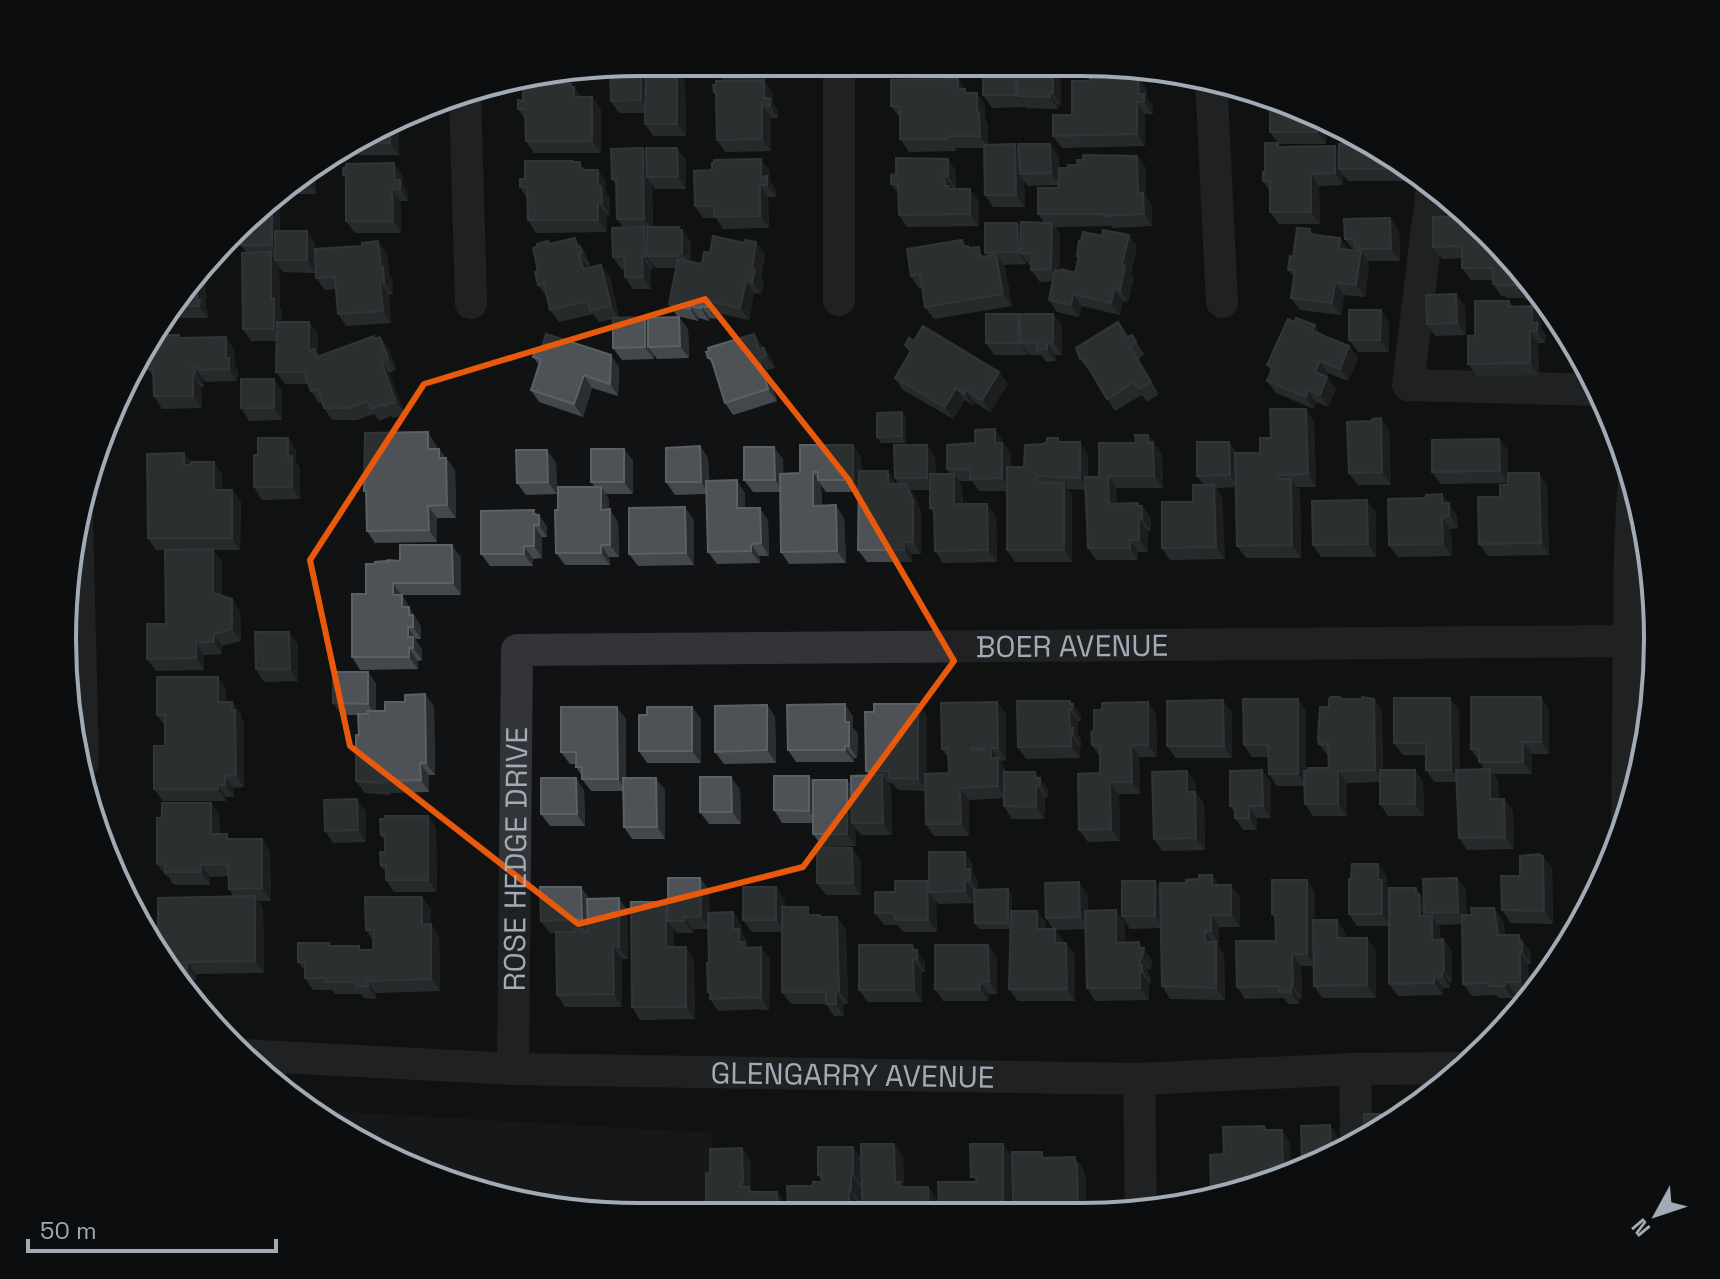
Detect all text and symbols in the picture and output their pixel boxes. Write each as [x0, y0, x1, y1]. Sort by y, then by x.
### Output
street label: BOER AVENUE [975, 625, 1168, 666]
street label: ROSE HEDGE DRIVE [494, 727, 536, 991]
street label: GLENGARRY AVENUE [710, 1053, 995, 1096]
north arrow [1616, 1175, 1696, 1255]
scale bar [28, 1203, 276, 1253]
text: N [1625, 1213, 1656, 1243]
text: 50 m [40, 1215, 97, 1246]

